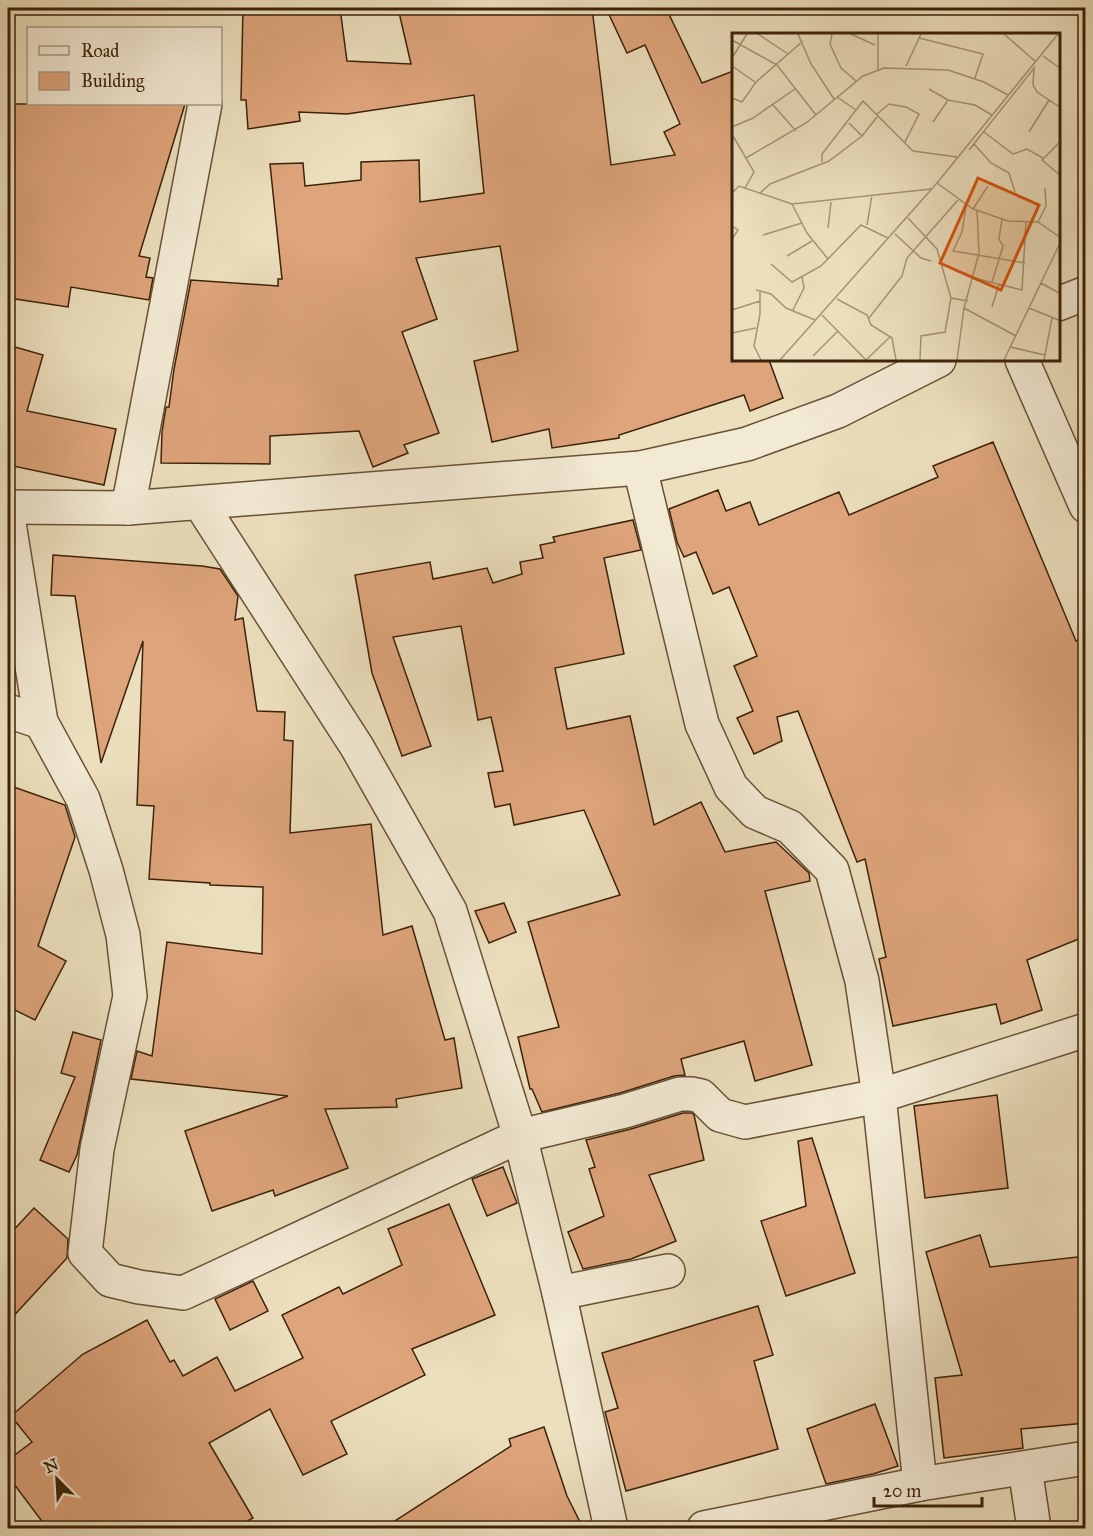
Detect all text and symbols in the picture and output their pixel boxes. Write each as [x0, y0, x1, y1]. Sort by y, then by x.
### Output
legend [27, 27, 222, 105]
inset map [732, 33, 1060, 362]
text: Road [81, 40, 119, 62]
text: Building [81, 70, 145, 93]
north arrow [27, 1449, 87, 1509]
text: N [41, 1454, 62, 1477]
scale bar [874, 1470, 982, 1508]
text: 20 m [883, 1480, 921, 1502]

